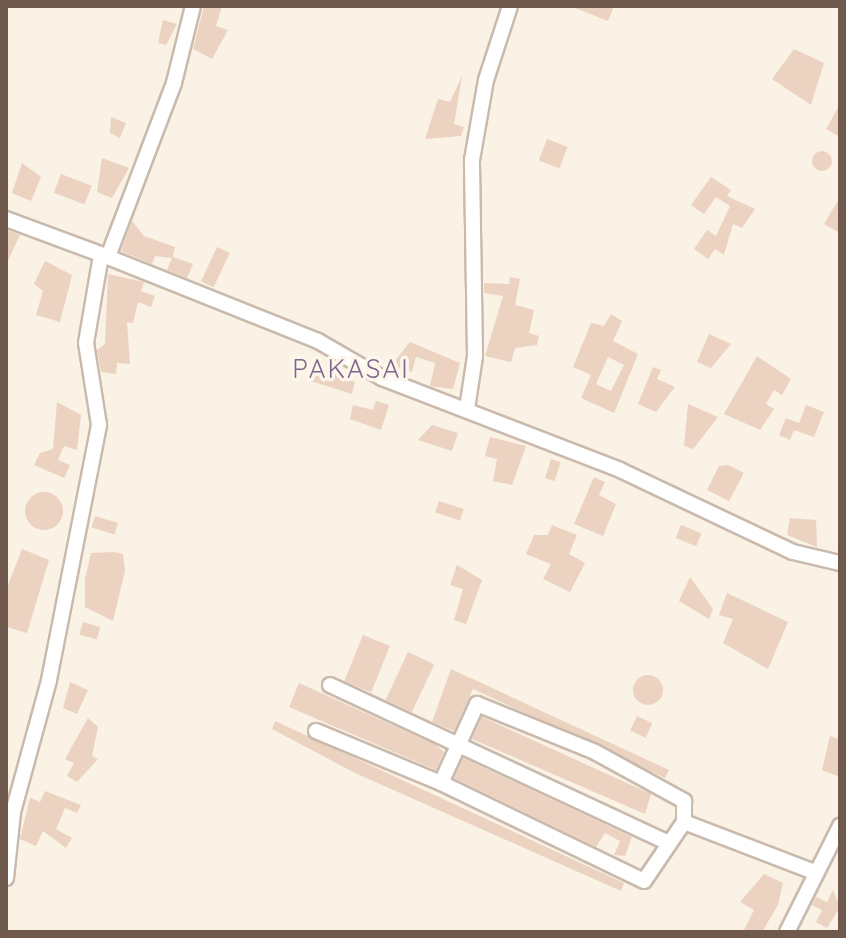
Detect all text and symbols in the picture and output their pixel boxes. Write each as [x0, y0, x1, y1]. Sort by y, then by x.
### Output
district label: PAKASAI [292, 353, 410, 385]

